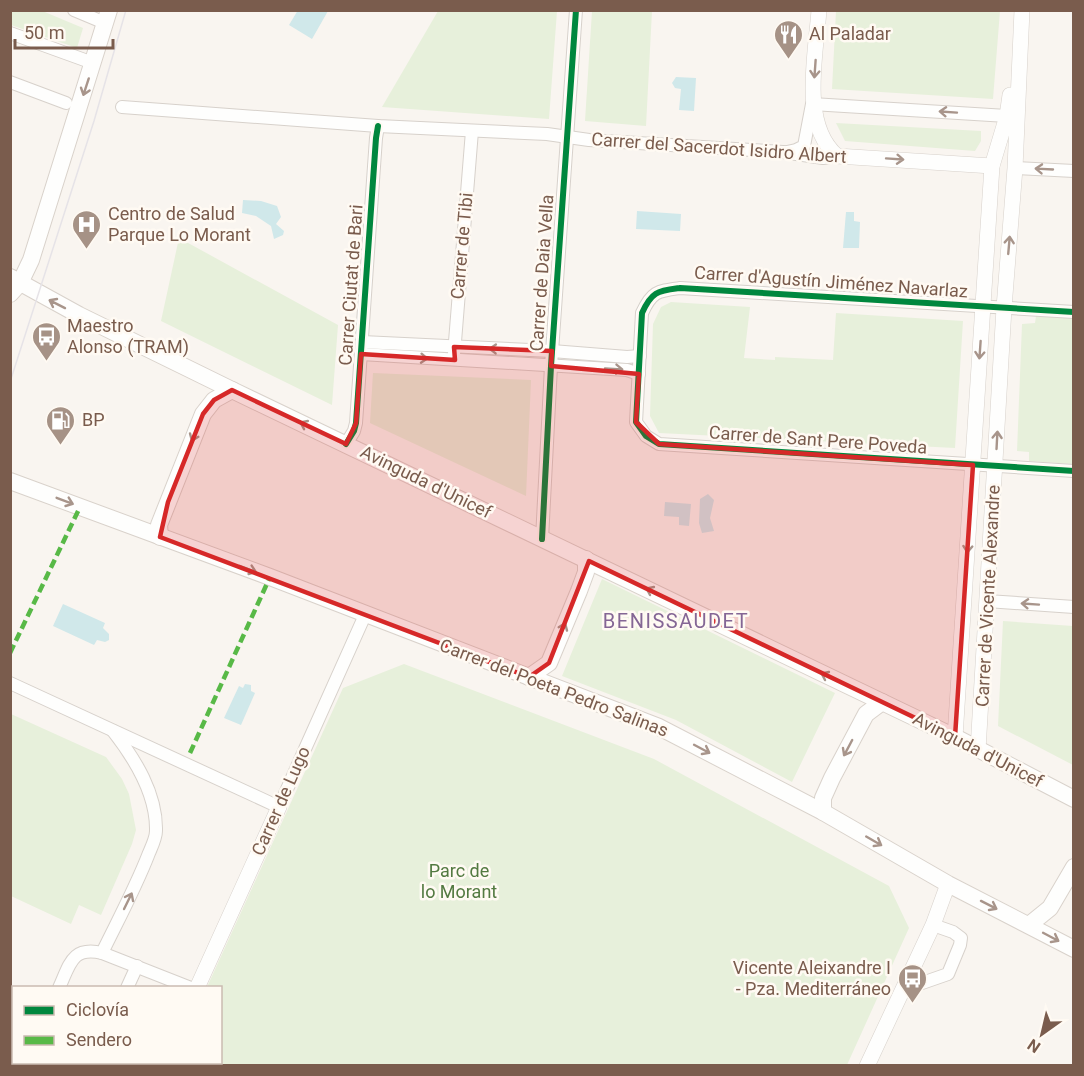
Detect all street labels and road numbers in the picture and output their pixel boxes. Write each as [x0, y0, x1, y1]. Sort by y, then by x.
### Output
street label: Carrer del Sacerdot Isidro Albert [591, 128, 848, 167]
street label: Carrer de Tibi [446, 192, 477, 300]
street label: Carrer de Daia Vella [526, 194, 557, 352]
street label: Carrer Ciutat de Bari [334, 204, 367, 366]
street label: Carrer d'Agustín Jiménez Navarlaz [693, 261, 969, 302]
street label: Carrer de Sant Pere Poveda [708, 421, 928, 458]
street label: Avinguda d'Unicef [357, 441, 496, 523]
street label: Carrer de Vicente Alexandre [971, 484, 1004, 708]
street label: Carrer del Poeta Pedro Salinas [437, 634, 671, 741]
street label: Avinguda d'Unicef [910, 708, 1047, 792]
street label: Carrer de Lugo [247, 743, 314, 859]

